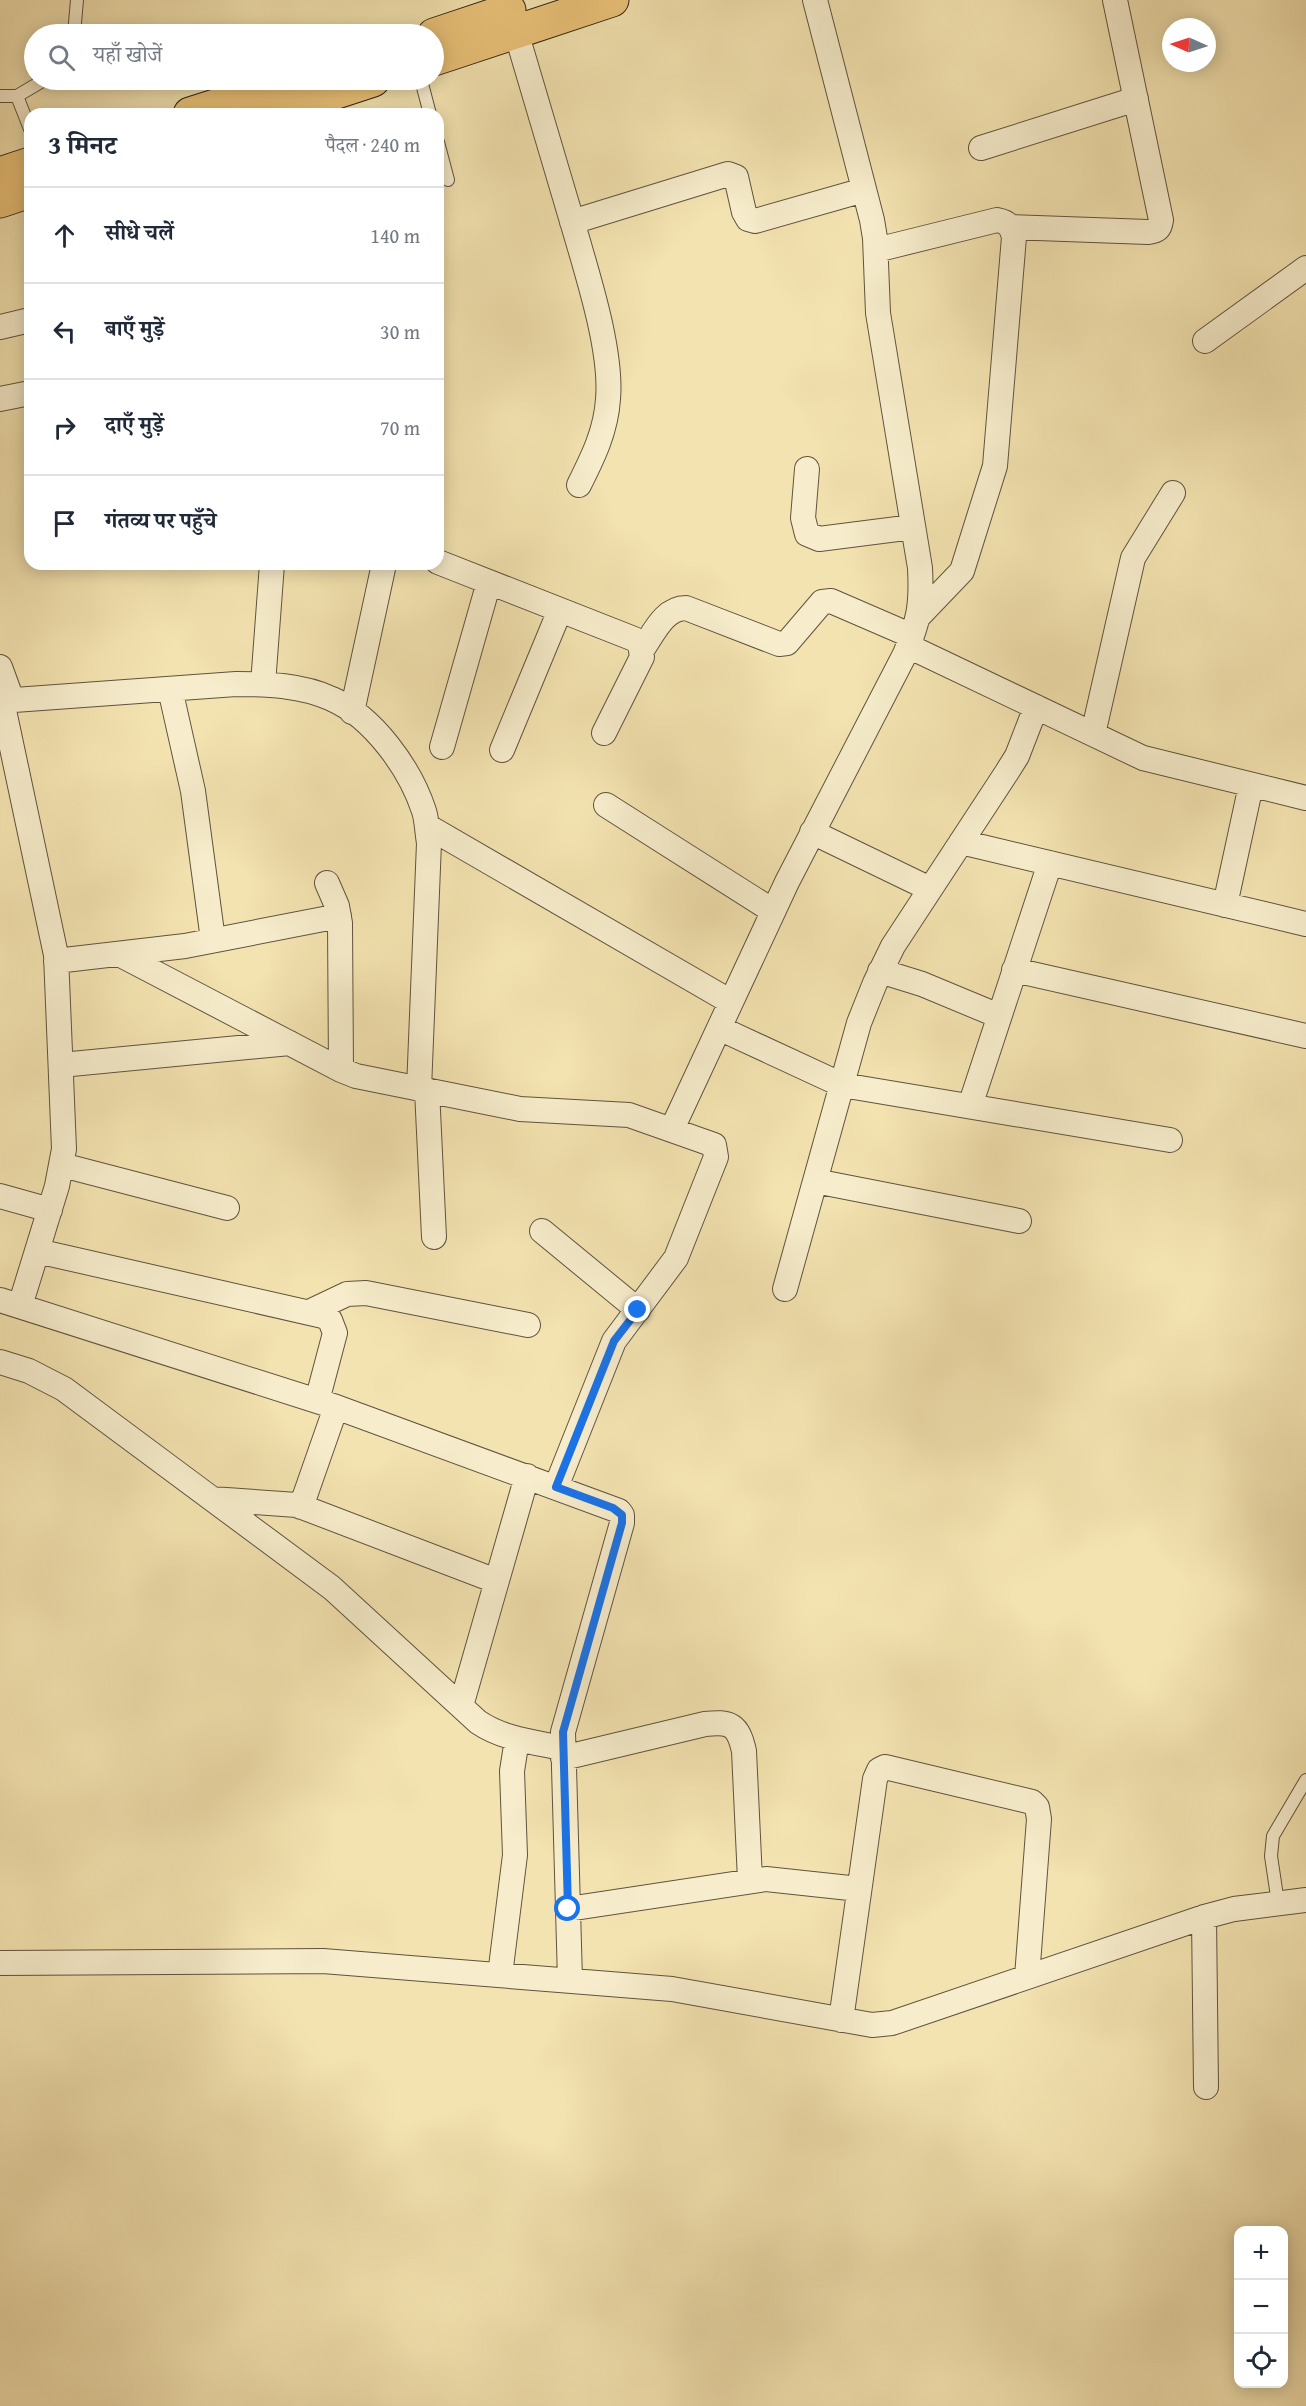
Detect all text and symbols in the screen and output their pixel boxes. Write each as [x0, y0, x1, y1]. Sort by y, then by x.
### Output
north arrow [1162, 18, 1216, 72]
search box [24, 24, 444, 90]
text: यहाँ खोजें [93, 38, 162, 70]
icon: search [45, 41, 78, 74]
text: 3 मिनट [48, 125, 116, 164]
text: पैदल · 240 m [326, 130, 420, 159]
text: सीधे चलें [105, 216, 174, 248]
icon: ahead [48, 219, 81, 252]
text: 140 m [370, 221, 420, 250]
text: बाएँ मुड़ें [105, 312, 164, 344]
icon: left [48, 315, 81, 348]
text: 30 m [380, 317, 420, 346]
text: दाएँ मुड़ें [105, 408, 164, 440]
icon: right [48, 411, 81, 444]
text: 70 m [380, 413, 420, 442]
text: गंतव्य पर पहुँचे [105, 504, 216, 536]
icon: arrive [48, 507, 81, 540]
route end [624, 1296, 650, 1322]
route start [554, 1895, 580, 1921]
map controls [1234, 2226, 1288, 2388]
button: + [1234, 2226, 1288, 2280]
button: − [1234, 2280, 1288, 2334]
button: locate [1234, 2334, 1288, 2388]

